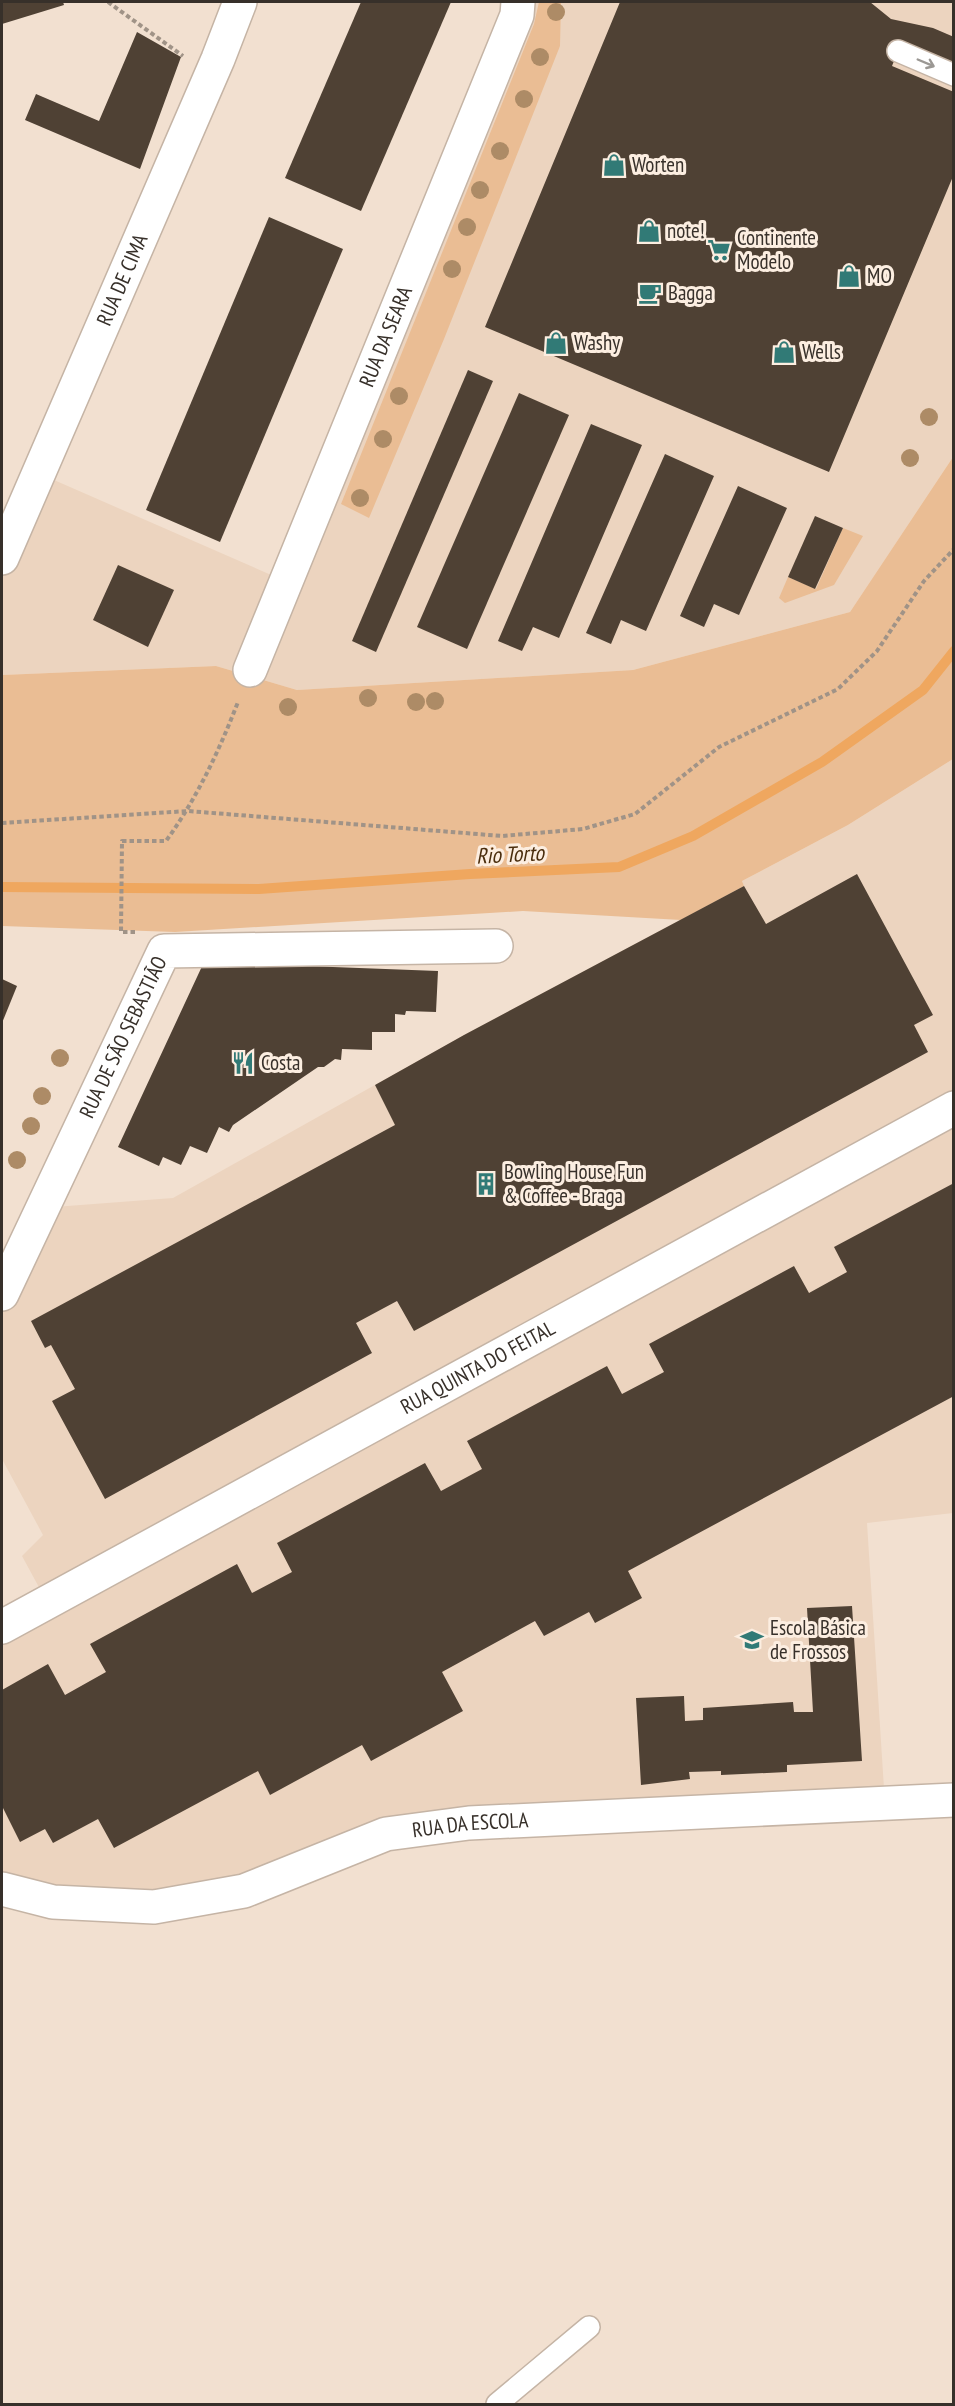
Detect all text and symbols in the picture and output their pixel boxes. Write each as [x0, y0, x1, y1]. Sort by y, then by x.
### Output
one-way arrow [916, 58, 934, 69]
place label: Worten [632, 151, 684, 178]
shop icon: Worten [601, 152, 627, 178]
place label: note! [667, 217, 705, 244]
shop icon: note! [636, 218, 662, 244]
place label: Continente Modelo [737, 224, 816, 275]
street label: RUA DE CIMA [90, 230, 154, 330]
supermarket icon: Continente Modelo [706, 237, 732, 263]
place label: MO [867, 262, 892, 289]
shop icon: MO [836, 263, 862, 289]
place label: Bagga [668, 279, 713, 306]
cafe icon: Bagga [637, 280, 663, 306]
street label: RUA DA SEARA [353, 282, 418, 391]
place label: Washy [574, 329, 620, 356]
shop icon: Washy [543, 330, 569, 356]
place label: Wells [802, 338, 841, 365]
shop icon: Wells [771, 339, 797, 365]
water label: Rio Torto [475, 838, 546, 870]
street label: RUA DE SÃO SEBASTIÃO [73, 952, 173, 1122]
place label: Costa [261, 1049, 300, 1076]
restaurant icon: Costa [230, 1050, 256, 1076]
place label: Bowling House Fun & Coffee - Braga [504, 1158, 644, 1209]
building icon: Bowling House Fun & Coffee - Braga [473, 1171, 499, 1197]
street label: RUA QUINTA DO FEITAL [396, 1314, 560, 1420]
place label: Escola Básica de Frossos [770, 1614, 866, 1665]
school or university icon: Escola Básica de Frossos [739, 1627, 765, 1653]
street label: RUA DA ESCOLA [410, 1806, 529, 1843]

